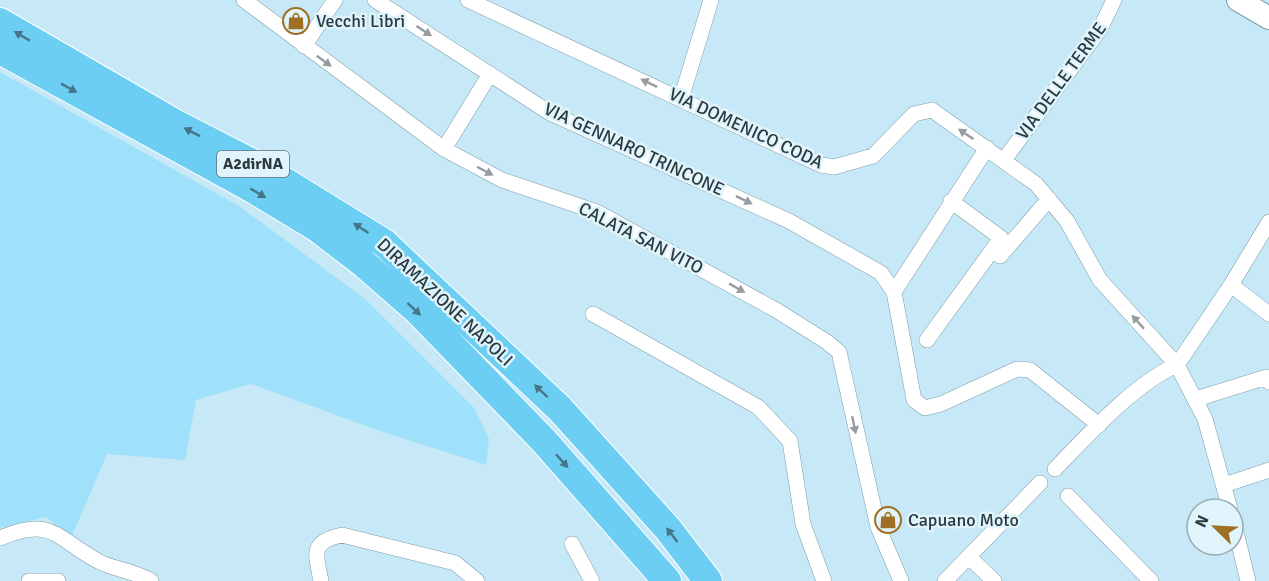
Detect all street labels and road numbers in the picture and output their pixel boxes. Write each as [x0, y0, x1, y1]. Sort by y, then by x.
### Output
street label: VIA DELLE TERME [1011, 18, 1111, 144]
street label: VIA DOMENICO CODA [665, 83, 827, 173]
street label: VIA GENNARO TRINCONE [540, 98, 728, 200]
road number: A2dirNA [217, 151, 289, 177]
street label: CALATA SAN VITO [575, 197, 707, 279]
street label: DIRAMAZIONE NAPOLI [373, 233, 517, 371]

